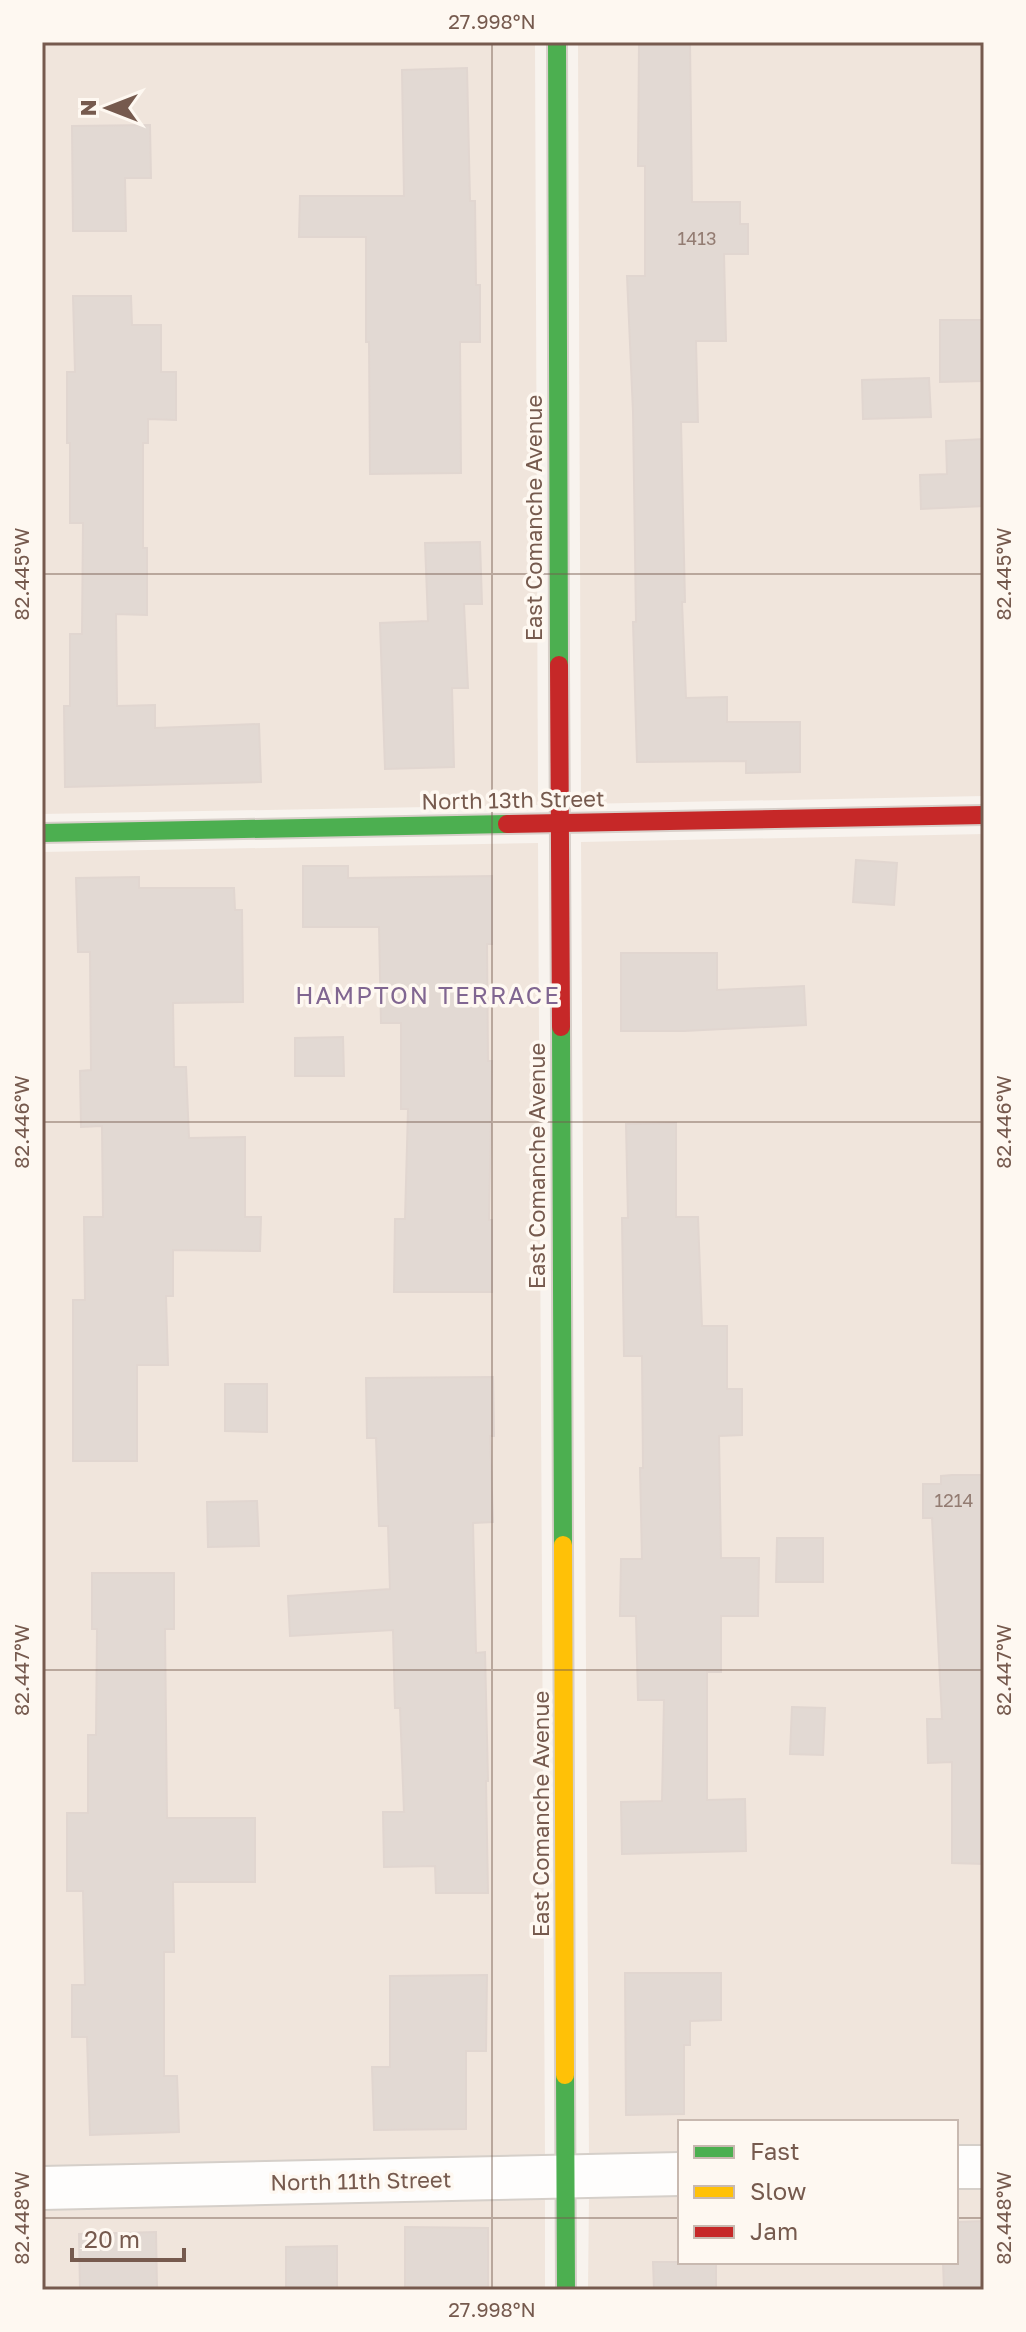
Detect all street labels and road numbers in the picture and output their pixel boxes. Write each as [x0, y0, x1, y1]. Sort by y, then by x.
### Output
street label: East Comanche Avenue [520, 395, 547, 641]
street label: North 13th Street [421, 784, 605, 815]
street label: East Comanche Avenue [523, 1043, 550, 1289]
street label: East Comanche Avenue [527, 1691, 554, 1937]
street label: North 11th Street [270, 2165, 452, 2196]

